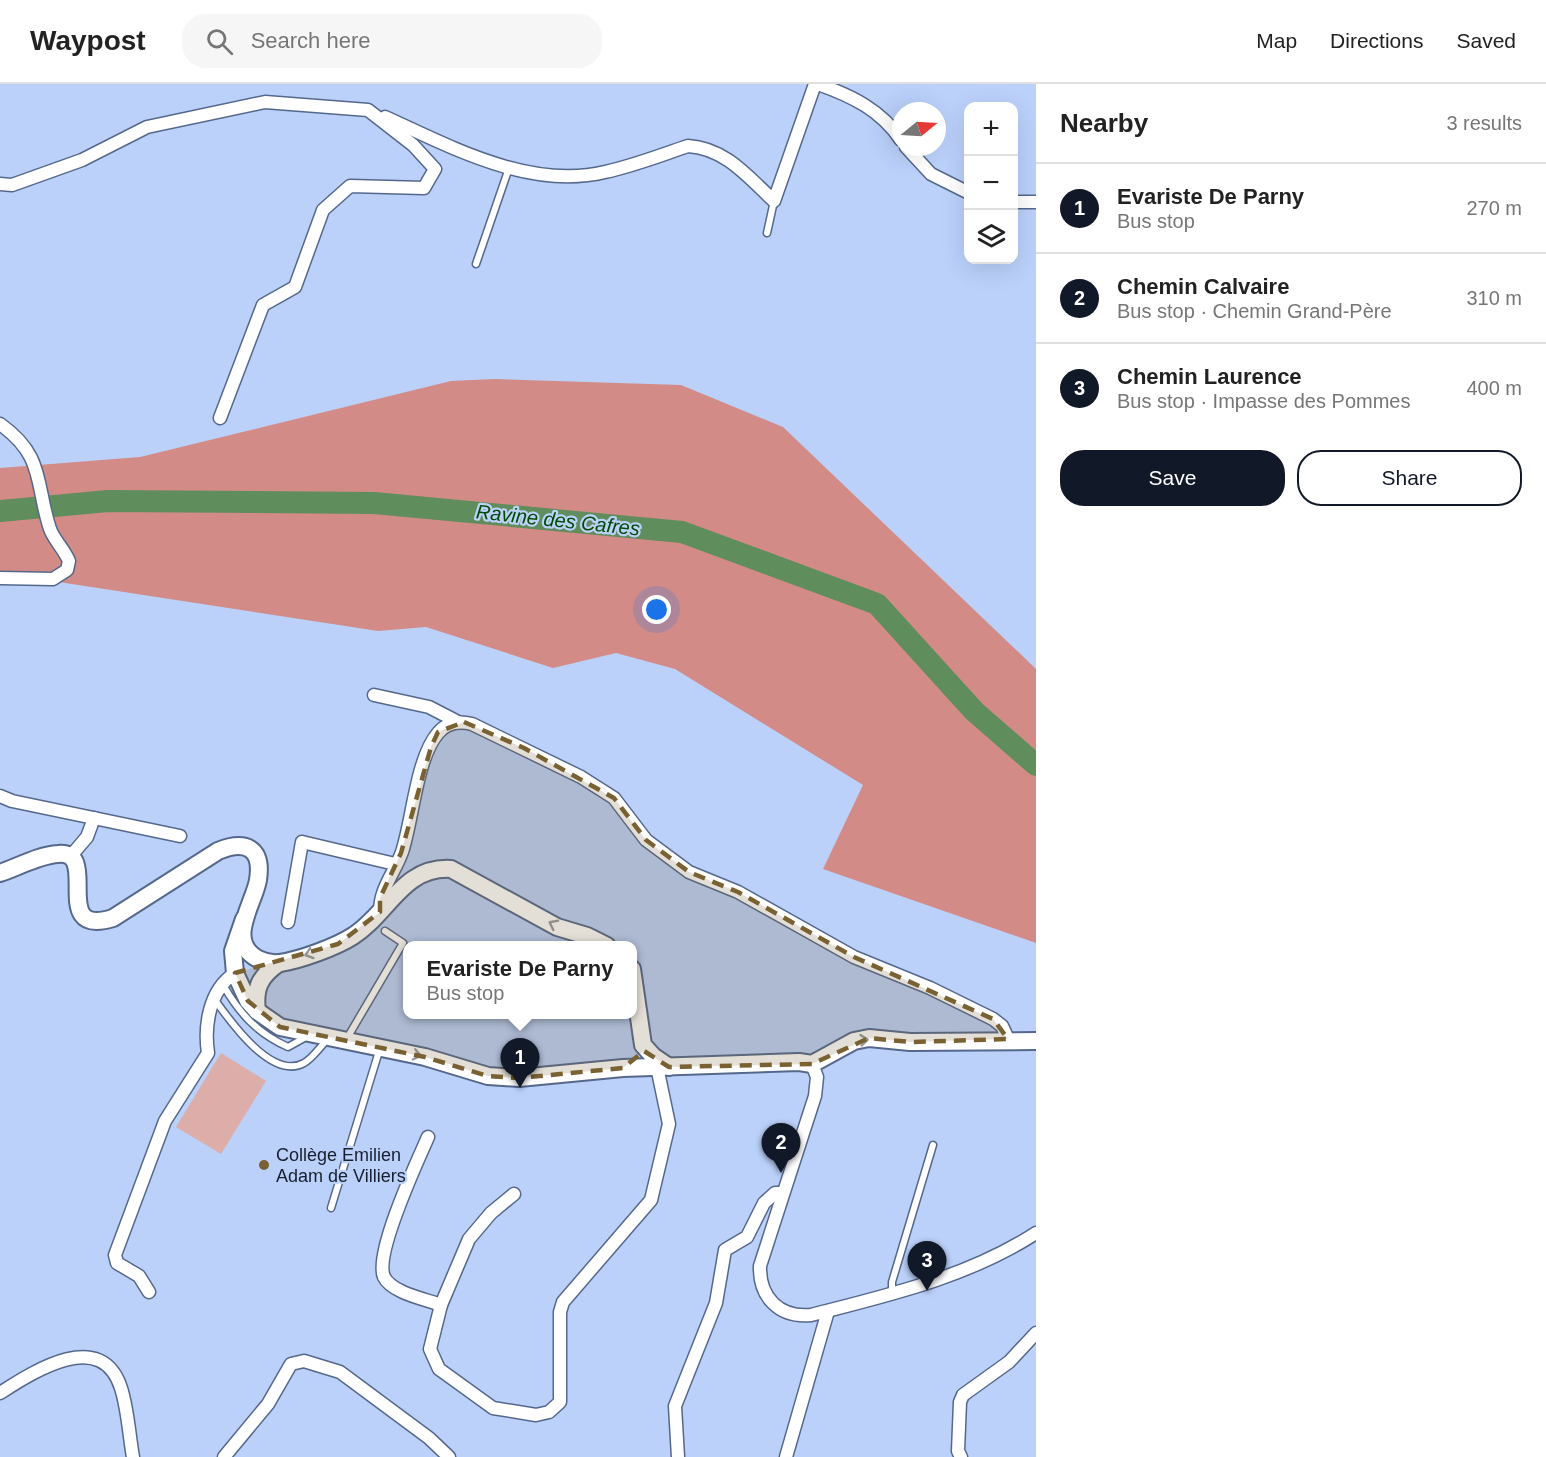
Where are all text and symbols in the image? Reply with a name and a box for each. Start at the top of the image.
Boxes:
search box [182,14,602,68]
text: Waypost [30,25,146,56]
icon: search [203,25,236,58]
text: Search here [251,28,371,53]
text: Map [1256,29,1297,52]
text: Directions [1330,29,1423,52]
text: Saved [1456,29,1516,52]
north arrow [892,102,946,156]
map controls [964,102,1018,264]
button: + [964,102,1018,156]
text: Nearby [1060,108,1148,138]
text: 3 results [1446,112,1522,134]
button: − [964,156,1018,210]
text: Evariste De Parny [1117,184,1304,209]
text: 1 [1074,197,1085,219]
text: 270 m [1466,197,1522,219]
button: layers [964,210,1018,264]
text: Bus stop [1117,210,1195,232]
text: Chemin Calvaire [1117,274,1289,299]
text: 2 [1074,287,1085,309]
text: 310 m [1466,287,1522,309]
text: Bus stop · Chemin Grand-Père [1117,300,1392,322]
text: Chemin Laurence [1117,364,1302,389]
text: 3 [1074,377,1085,399]
text: 400 m [1466,377,1522,399]
text: Bus stop · Impasse des Pommes [1117,390,1410,412]
button: Save [1060,450,1285,506]
button: Share [1297,450,1522,506]
water label: Ravine des Cafres [475,500,641,540]
your location [642,595,671,624]
one-way arrow [549,920,559,931]
popup [403,941,637,1019]
one-way arrow [304,946,315,959]
text: Evariste De Parny [426,956,614,981]
text: Bus stop [426,982,504,1004]
one-way arrow [860,1034,869,1047]
pin: 1 [500,1038,540,1088]
one-way arrow [412,1048,422,1061]
pin: 2 [762,1124,800,1173]
place label: Collège Emilien Adam de Villiers [276,1145,406,1186]
marker: Collège Emilien Adam de Villiers [257,1158,271,1172]
pin: 3 [908,1242,946,1291]

